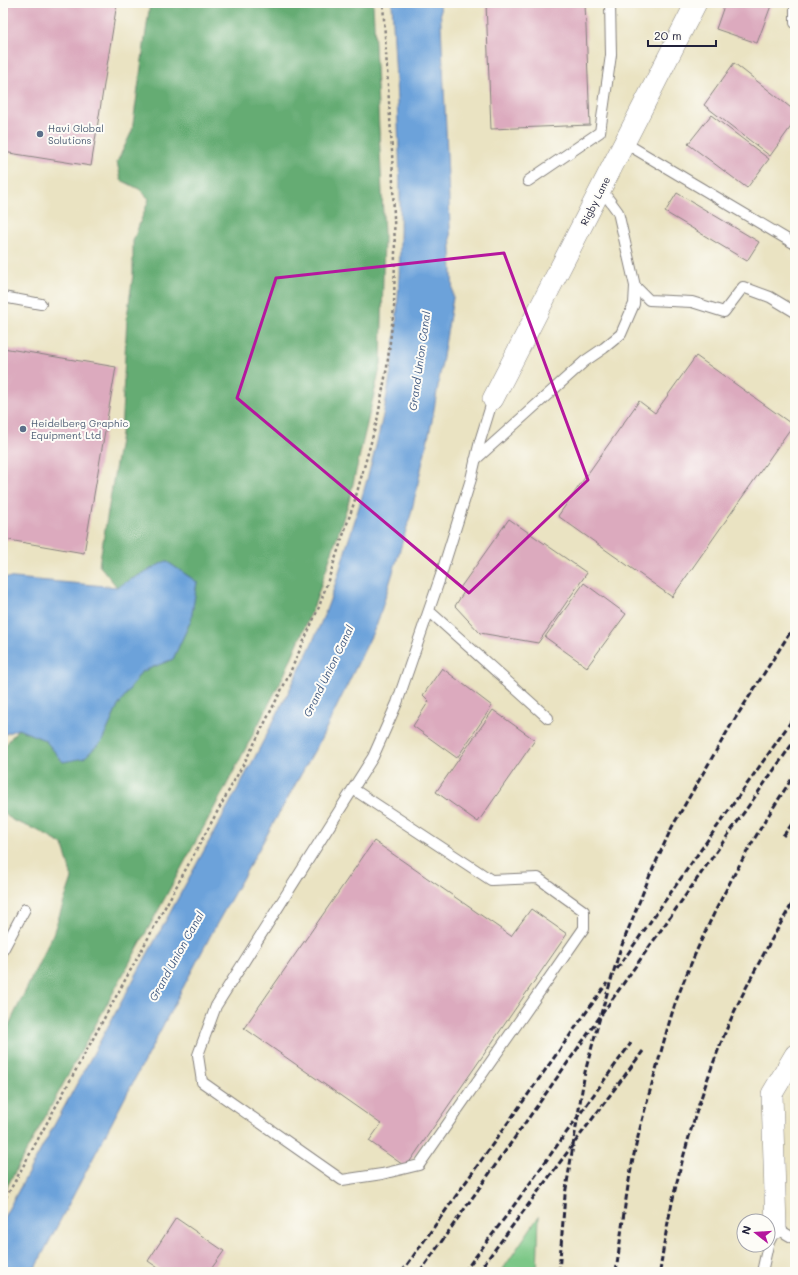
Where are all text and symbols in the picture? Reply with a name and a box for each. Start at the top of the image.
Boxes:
scale bar [648,22,716,48]
text: 20 m [654,27,682,43]
place label: Havi Global Solutions [48,121,104,147]
marker: Havi Global Solutions [35,129,45,139]
street label: Rigby Lane [577,174,613,228]
water label: Grand Union Canal [405,310,433,412]
place label: Heidelberg Graphic Equipment Ltd [31,416,129,442]
marker: Heidelberg Graphic Equipment Ltd [18,424,28,434]
water label: Grand Union Canal [299,622,357,719]
water label: Grand Union Canal [145,908,207,1004]
north arrow [736,1213,776,1253]
text: N [738,1224,754,1236]

